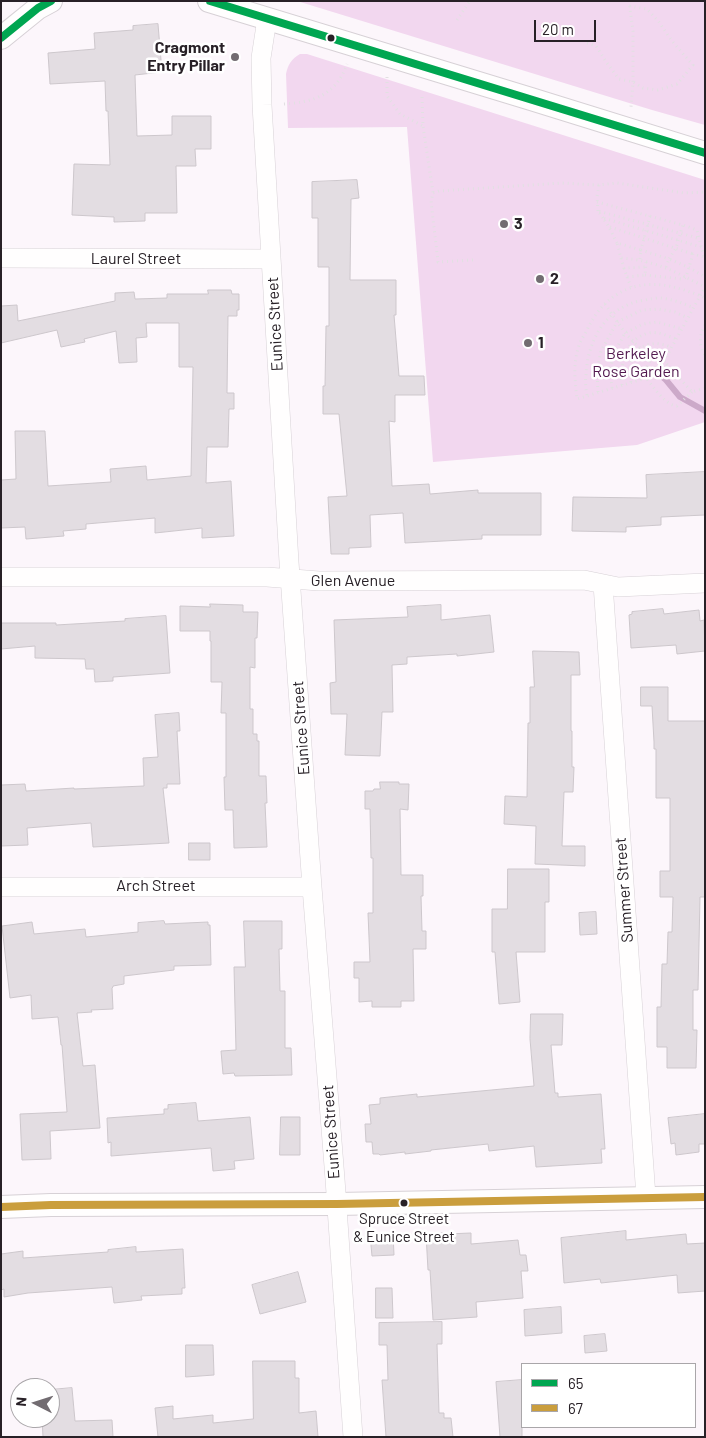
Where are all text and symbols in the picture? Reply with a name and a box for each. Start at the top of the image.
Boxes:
scale bar [536,10,598,42]
text: 20 m [542,20,574,38]
unlabelled marker [326,33,336,43]
place label: Cragmont Entry Pillar [147,38,225,76]
marker: Cragmont Entry Pillar [229,51,241,63]
place label: 3 [514,214,523,234]
marker: 3 [498,218,510,230]
street label: Laurel Street [91,249,181,269]
place label: 2 [550,269,559,289]
marker: 2 [534,273,546,285]
street label: Eunice Street [263,276,287,372]
place label: 1 [538,333,544,353]
marker: 1 [522,337,534,349]
park label: Berkeley Rose Garden [592,344,680,382]
street label: Glen Avenue [311,571,395,591]
street label: Eunice Street [288,680,314,776]
street label: Summer Street [611,837,637,943]
street label: Arch Street [116,876,196,896]
street label: Eunice Street [318,1084,344,1180]
marker: Spruce Street & Eunice Street [399,1198,409,1208]
place label: Spruce Street & Eunice Street [353,1210,455,1245]
legend [521,1363,696,1428]
text: 65 [568,1374,583,1392]
north arrow [10,1378,60,1428]
text: N [12,1396,29,1407]
text: 67 [568,1399,583,1417]

